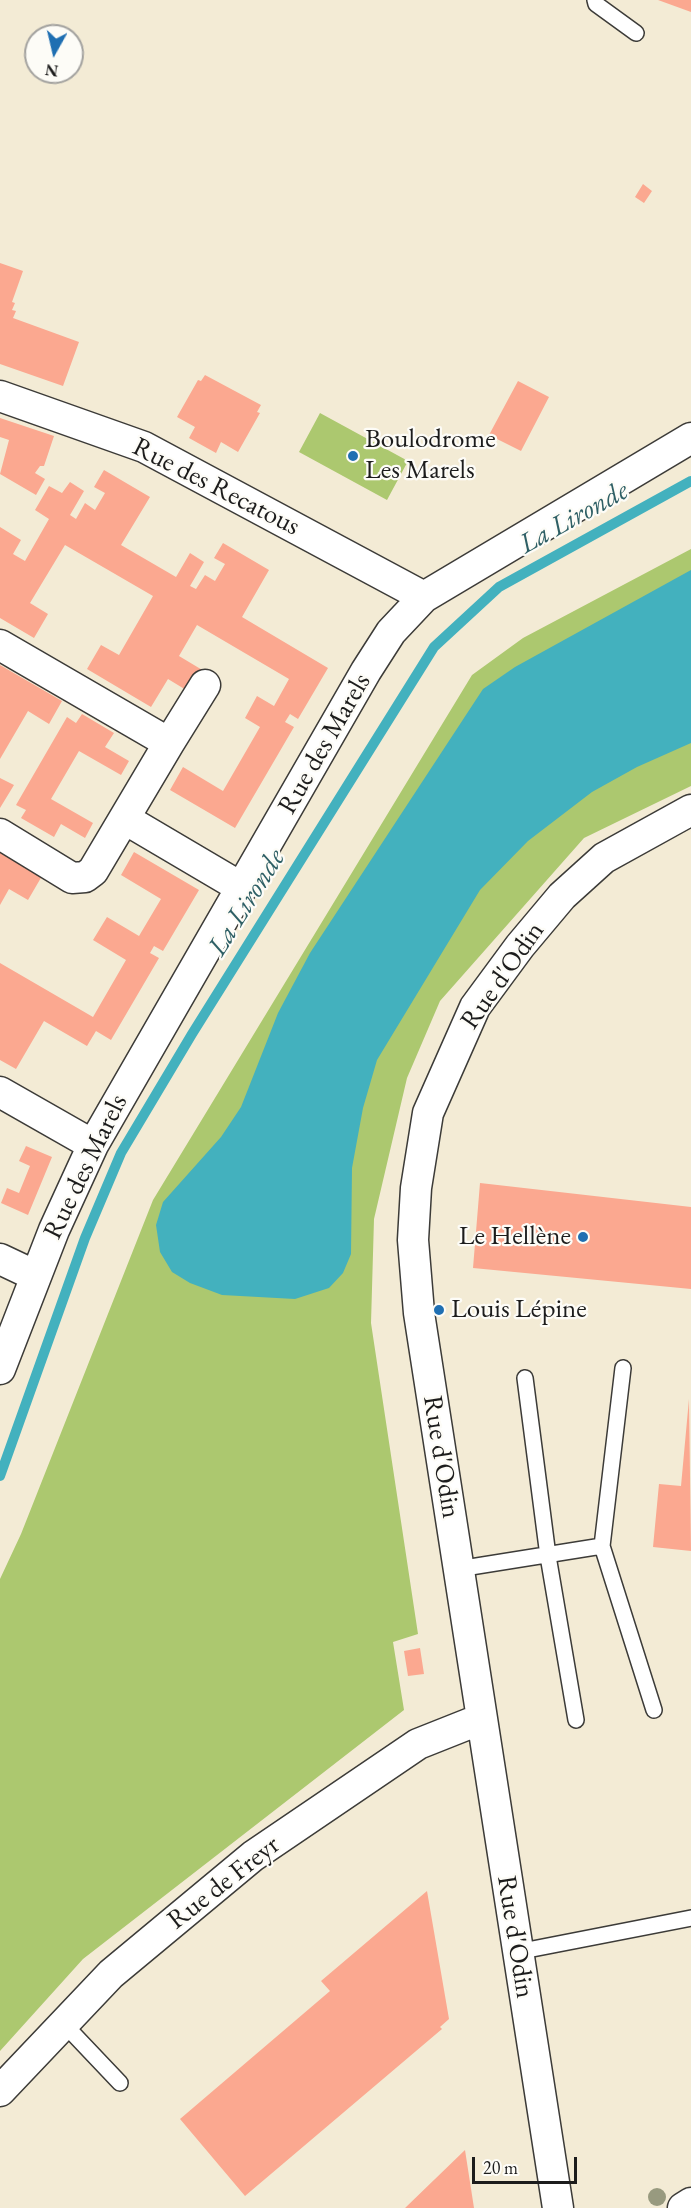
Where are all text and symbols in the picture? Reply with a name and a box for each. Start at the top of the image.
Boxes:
north arrow [24,24,84,84]
text: N [44,59,60,82]
place label: Boulodrome Les Marels [365,424,496,487]
street label: Rue des Recatous [127,431,305,543]
marker: Boulodrome Les Marels [346,449,360,463]
water label: La Lironde [513,474,635,562]
street label: Rue des Marels [272,668,378,820]
water label: La Lironde [201,843,293,963]
street label: Rue d'Odin [454,916,552,1036]
street label: Rue des Marels [37,1089,135,1245]
place label: Le Hellène [459,1221,571,1253]
marker: Le Hellène [576,1230,590,1244]
place label: Louis Lépine [451,1294,587,1326]
marker: Louis Lépine [432,1303,446,1317]
street label: Rue d'Odin [415,1393,467,1521]
street label: Rue de Freyr [162,1829,286,1937]
street label: Rue d'Odin [489,1873,541,2001]
scale bar [475,2145,580,2183]
text: 20 m [483,2156,518,2179]

